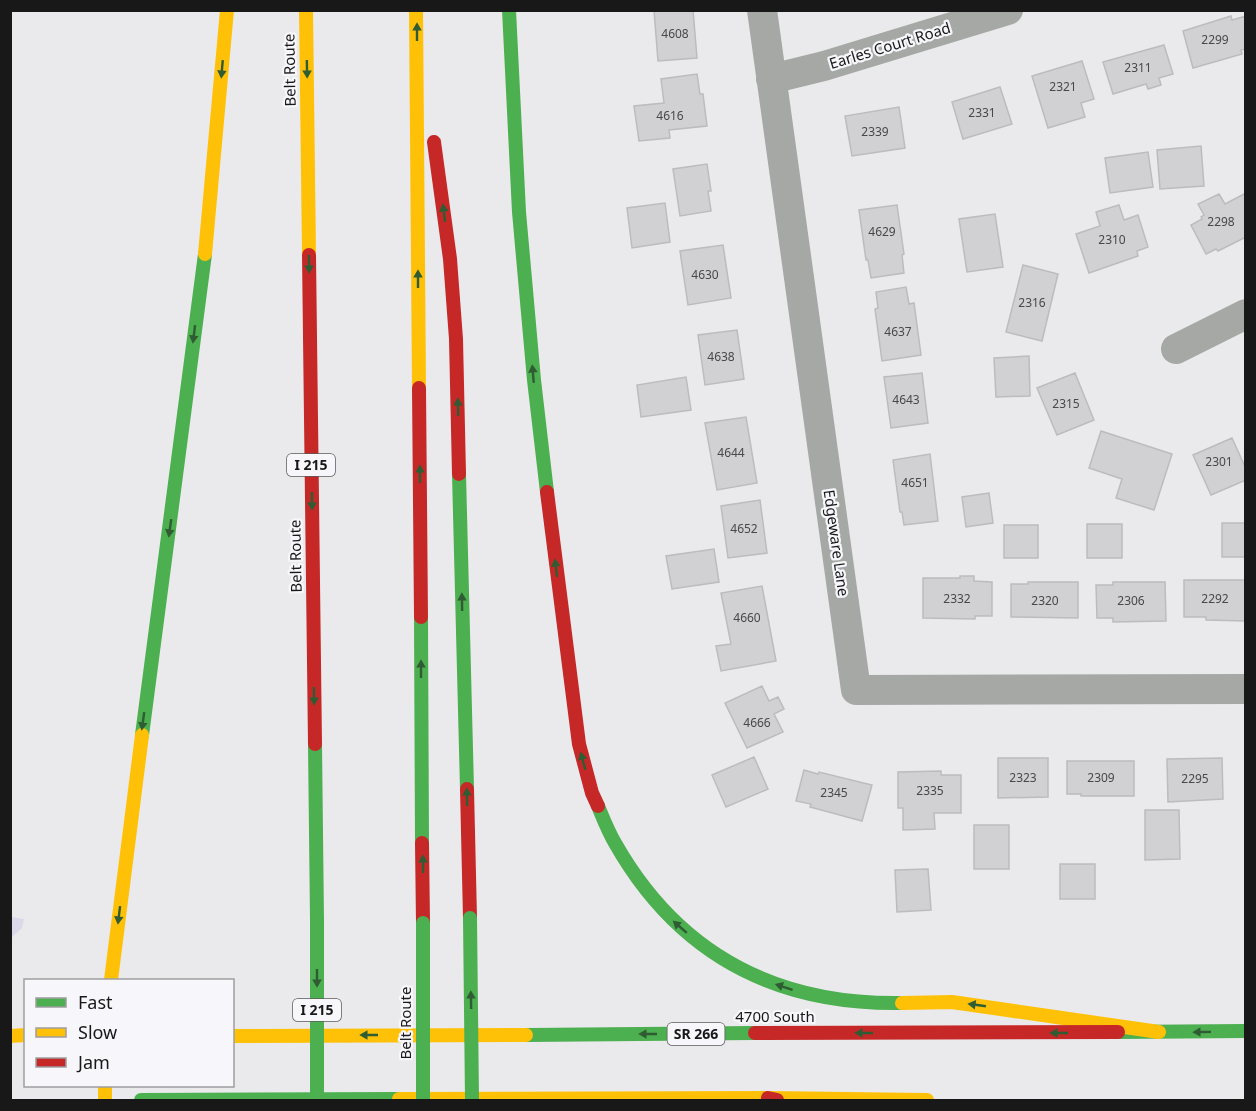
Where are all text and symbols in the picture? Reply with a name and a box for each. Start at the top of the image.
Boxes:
street label: Earles Court Road [827,17,953,73]
one-way arrow [412,23,422,42]
house number: 4608 [661,25,689,42]
house number: 2299 [1201,31,1229,48]
street label: Belt Route [278,33,300,107]
one-way arrow [217,59,227,78]
one-way arrow [302,59,312,78]
house number: 2311 [1124,59,1152,76]
house number: 2321 [1049,78,1077,95]
house number: 2331 [968,104,996,121]
house number: 4616 [656,107,684,124]
house number: 2339 [861,123,889,140]
one-way arrow [440,203,449,222]
house number: 2298 [1207,213,1235,230]
house number: 4629 [868,223,896,240]
house number: 2310 [1098,231,1126,248]
one-way arrow [304,254,314,273]
house number: 4630 [691,266,719,283]
one-way arrow [414,270,423,289]
house number: 2316 [1018,294,1046,311]
house number: 4637 [884,323,912,340]
one-way arrow [190,325,199,344]
house number: 4638 [707,348,735,365]
one-way arrow [528,365,538,384]
house number: 4643 [892,391,920,408]
house number: 2315 [1052,395,1080,412]
one-way arrow [453,397,463,416]
house number: 4644 [717,444,745,461]
house number: 2301 [1205,453,1233,470]
road number: I 215 [287,454,335,476]
one-way arrow [415,465,425,484]
house number: 4651 [901,474,929,491]
street label: Edgeware Lane [820,488,854,597]
one-way arrow [307,491,317,510]
one-way arrow [166,519,175,538]
street label: Belt Route [284,519,306,593]
house number: 4652 [730,520,758,537]
one-way arrow [551,558,560,577]
house number: 2332 [943,590,971,607]
house number: 2292 [1201,590,1229,607]
one-way arrow [458,592,467,611]
house number: 2320 [1031,592,1059,609]
house number: 2306 [1117,592,1145,609]
house number: 4660 [733,609,761,626]
one-way arrow [416,660,426,679]
one-way arrow [309,686,319,705]
one-way arrow [138,712,147,731]
house number: 4666 [743,714,771,731]
one-way arrow [578,752,588,770]
house number: 2323 [1009,769,1037,786]
house number: 2309 [1087,769,1115,786]
house number: 2295 [1181,770,1209,787]
house number: 2335 [916,782,944,799]
house number: 2345 [820,784,848,801]
one-way arrow [462,787,472,806]
one-way arrow [418,855,427,874]
one-way arrow [114,905,124,924]
one-way arrow [673,921,688,934]
one-way arrow [312,969,322,988]
legend [24,979,234,1087]
one-way arrow [775,982,793,991]
street label: Belt Route [395,987,415,1059]
text: Fast [78,990,113,1014]
one-way arrow [466,991,476,1010]
road number: I 215 [293,999,341,1021]
one-way arrow [967,1001,986,1010]
street label: 4700 South [735,1006,815,1026]
text: Slow [78,1020,117,1044]
road number: SR 266 [668,1023,724,1045]
one-way arrow [1193,1027,1212,1037]
one-way arrow [854,1028,873,1038]
one-way arrow [1049,1028,1068,1038]
one-way arrow [638,1029,657,1039]
one-way arrow [359,1030,378,1040]
text: Jam [76,1050,110,1074]

